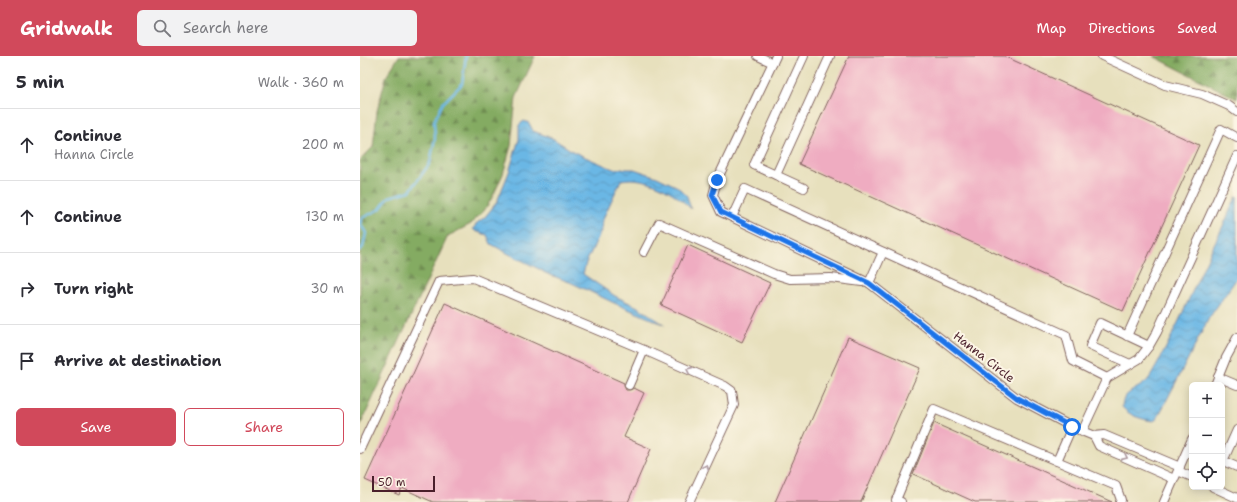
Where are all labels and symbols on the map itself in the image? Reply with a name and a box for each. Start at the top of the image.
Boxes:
route end [708,171,726,189]
street label: Hanna Circle [950,328,1018,386]
one-way arrow [686,367,694,375]
route start [1063,418,1081,436]
one-way arrow [1120,452,1128,460]
one-way arrow [701,463,709,471]
scale bar [372,474,435,493]

